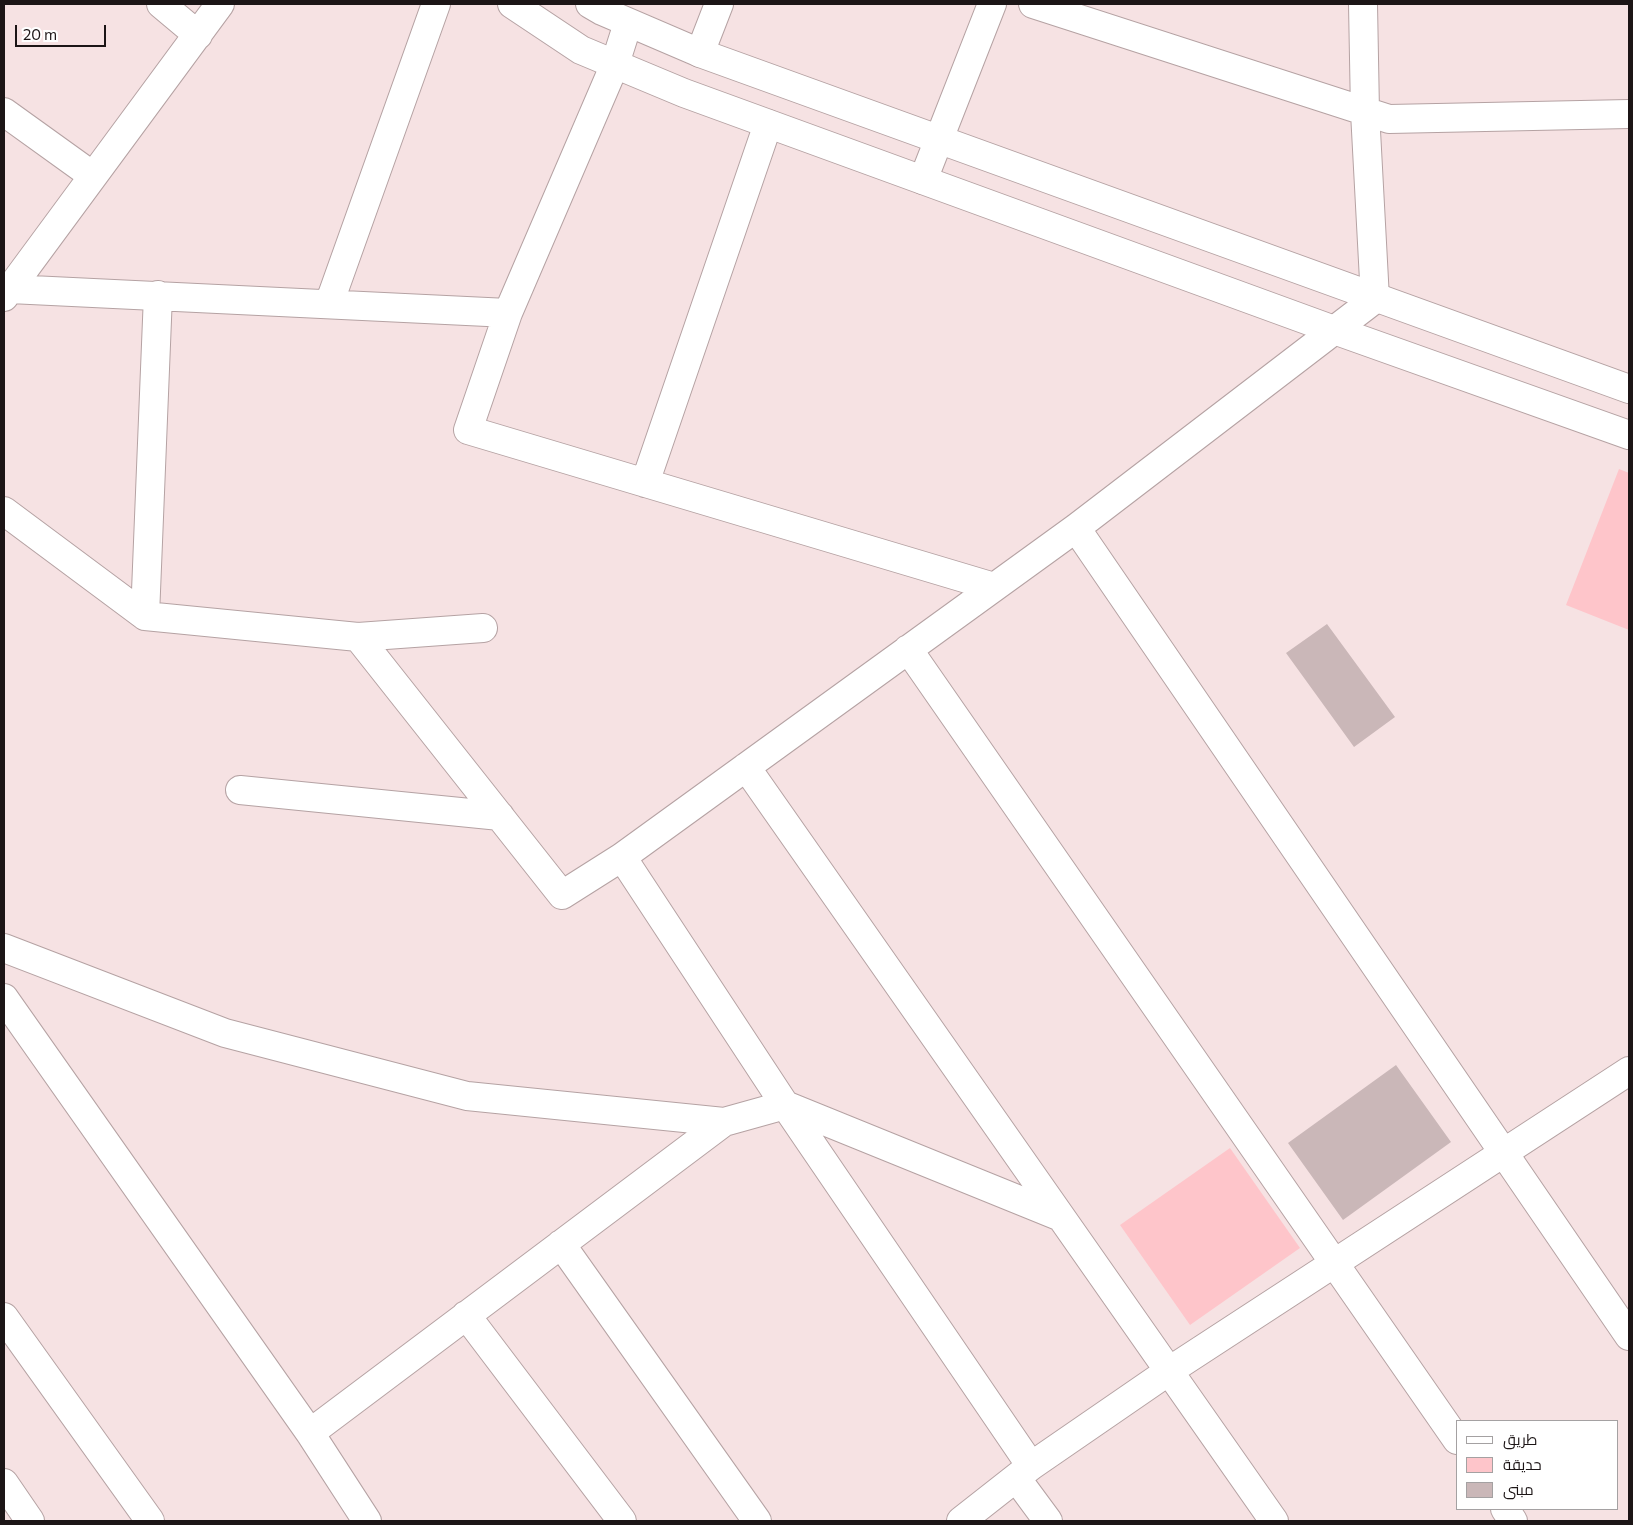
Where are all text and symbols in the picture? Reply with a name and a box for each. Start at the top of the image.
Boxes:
scale bar [18,15,109,47]
text: 20 m [23,25,57,43]
legend [1456,1420,1618,1510]
text: طريق [1503,1430,1537,1448]
text: حديقة [1503,1455,1542,1473]
text: مبنى [1503,1480,1534,1498]

